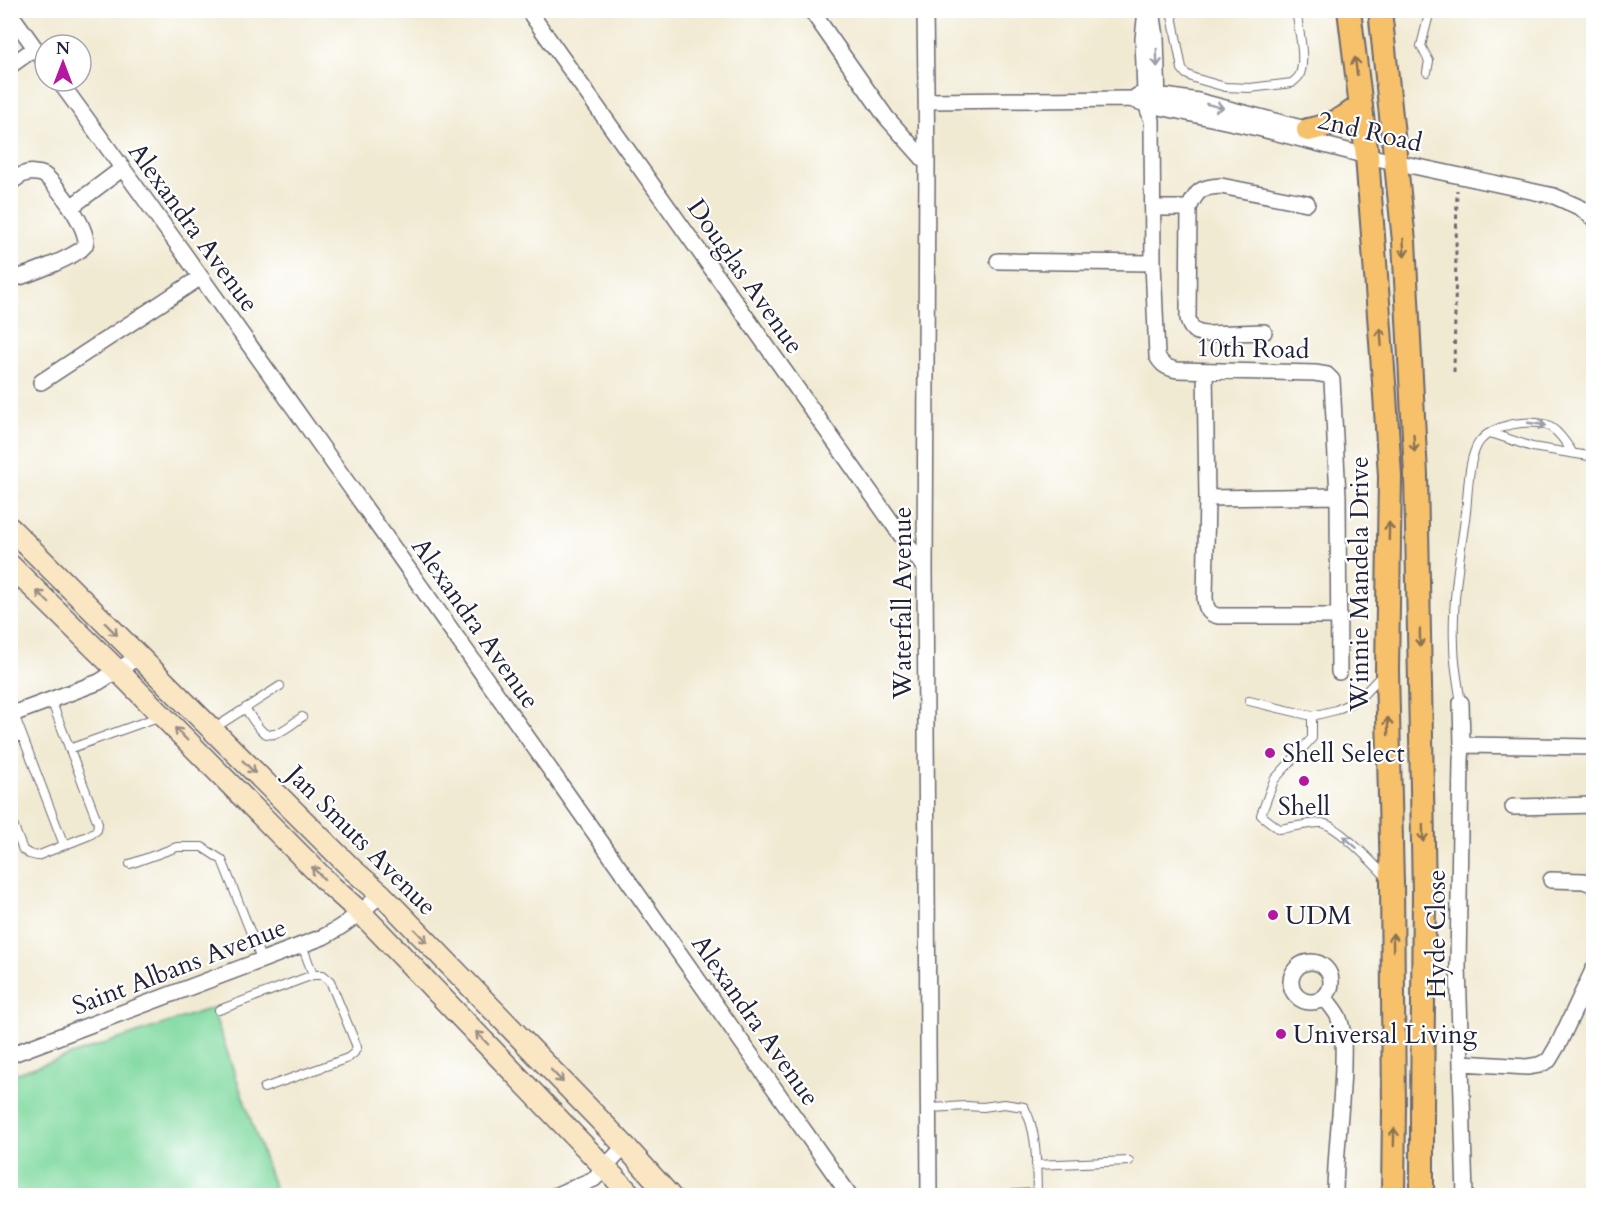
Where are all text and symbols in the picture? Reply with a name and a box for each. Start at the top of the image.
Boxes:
north arrow [33,33,93,93]
text: N [56,38,70,60]
one-way arrow [1151,48,1163,68]
one-way arrow [1350,57,1361,77]
one-way arrow [1205,100,1224,112]
street label: 2nd Road [1314,103,1426,161]
street label: Alexandra Avenue [120,135,267,319]
street label: Douglas Avenue [679,192,812,361]
one-way arrow [1398,238,1409,258]
one-way arrow [1375,327,1386,347]
street label: 10th Road [1196,330,1310,367]
one-way arrow [1526,419,1546,430]
one-way arrow [1409,432,1420,452]
street label: Winnie Mandela Drive [1342,456,1377,713]
street label: Waterfall Avenue [885,506,920,701]
one-way arrow [1383,522,1395,542]
street label: Alexandra Avenue [403,531,548,716]
one-way arrow [35,589,50,604]
one-way arrow [103,622,118,636]
one-way arrow [1414,627,1425,647]
one-way arrow [1382,717,1394,737]
one-way arrow [173,727,188,742]
place label: Shell Select [1282,736,1405,771]
marker: Shell Select [1263,746,1277,760]
street label: Jan Smuts Avenue [276,755,444,923]
one-way arrow [242,759,256,774]
marker: Shell [1297,774,1311,788]
place label: Shell [1278,789,1331,824]
one-way arrow [1417,822,1429,842]
one-way arrow [1342,835,1357,849]
one-way arrow [311,865,325,880]
street label: Hyde Close [1419,869,1454,999]
place label: UDM [1285,898,1352,933]
marker: UDM [1266,908,1280,922]
street label: Saint Albans Avenue [67,910,291,1023]
street label: Alexandra Avenue [683,928,828,1113]
one-way arrow [414,929,429,944]
one-way arrow [1387,933,1398,953]
place label: Universal Living [1293,1017,1478,1052]
marker: Universal Living [1274,1027,1288,1041]
one-way arrow [475,1031,489,1046]
one-way arrow [550,1069,564,1084]
one-way arrow [1388,1128,1400,1148]

